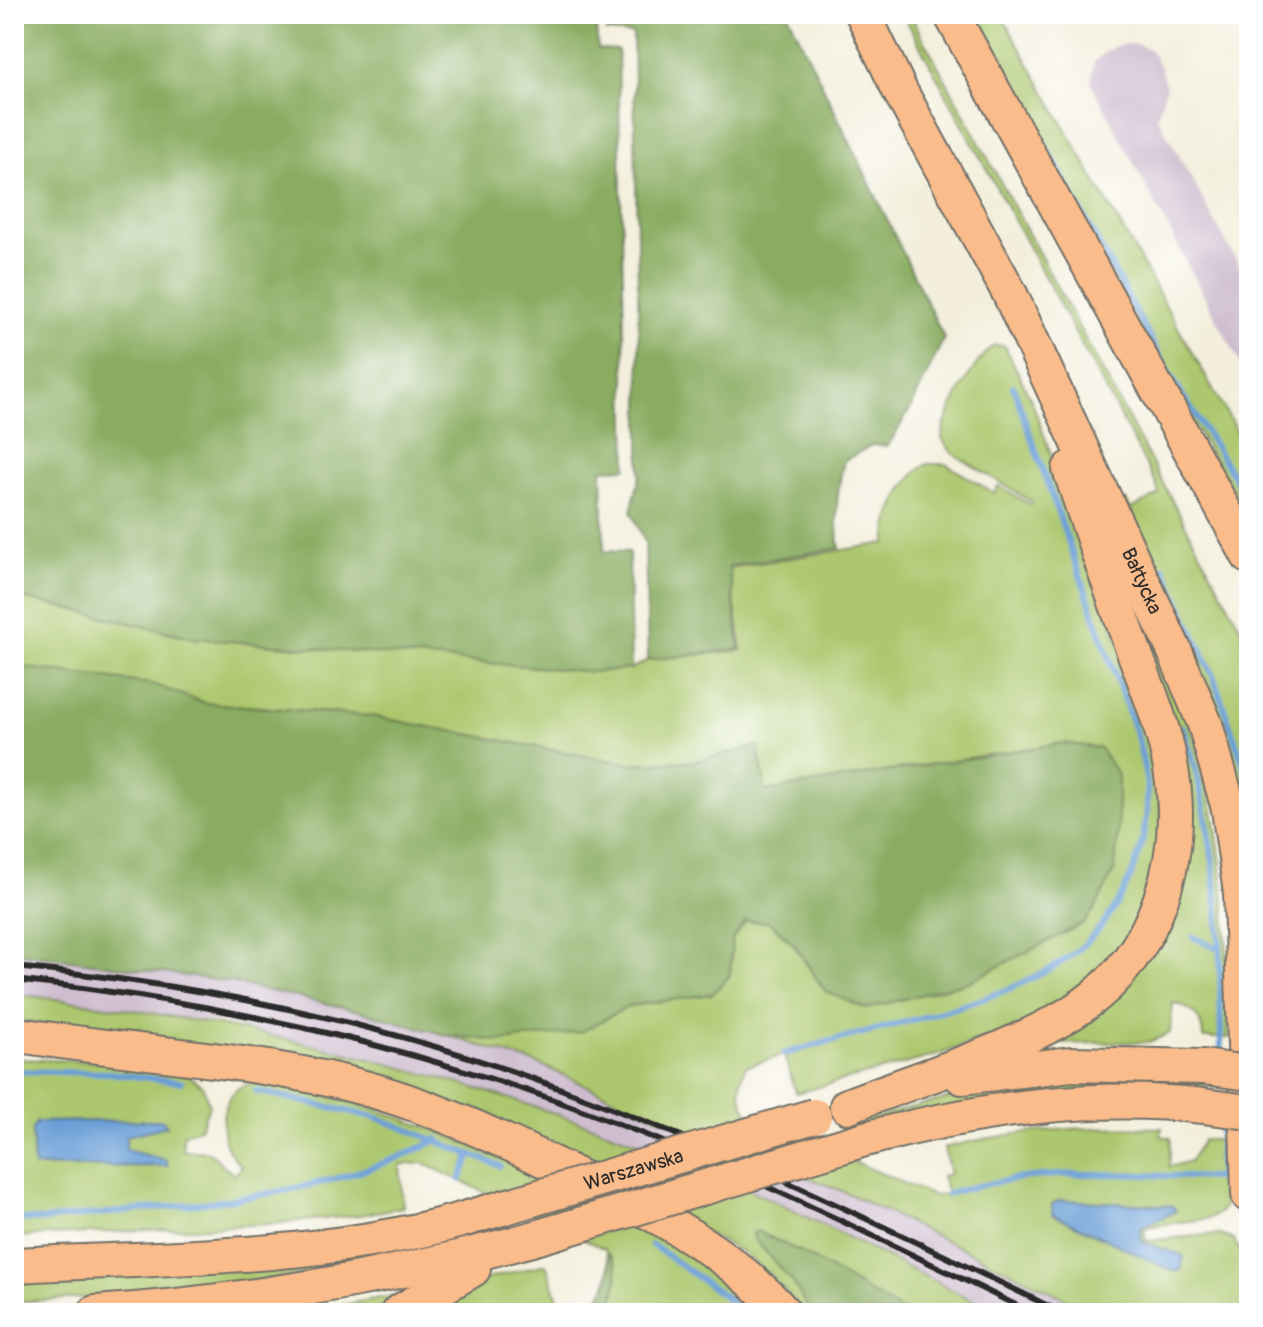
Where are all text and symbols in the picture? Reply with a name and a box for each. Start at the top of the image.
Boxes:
street label: Bałtycka [1116,544,1168,618]
street label: Warszawska [581,1143,686,1196]

